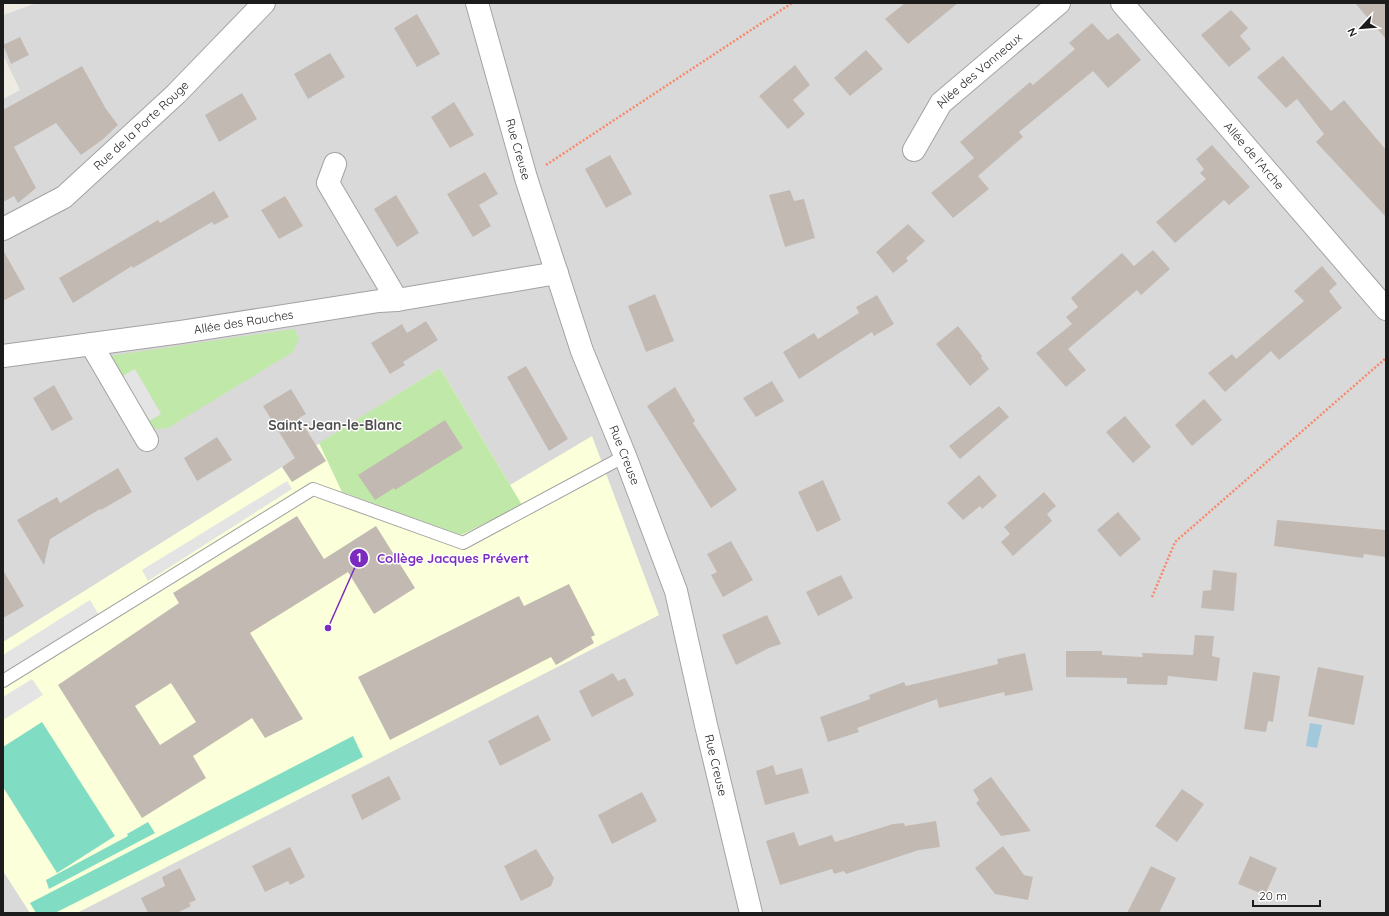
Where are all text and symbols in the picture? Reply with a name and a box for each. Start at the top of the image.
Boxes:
north arrow [1341,8,1381,48]
text: N [1344,26,1360,39]
street label: Allée des Vanneaux [932,29,1025,110]
street label: Rue de la Porte Rouge [90,77,192,173]
street label: Rue Creuse [503,117,534,182]
street label: Allée de l'Arche [1221,119,1288,193]
street label: Allée des Rauches [193,306,295,337]
district label: Saint-Jean-le-Blanc [268,416,402,434]
street label: Rue Creuse [606,423,643,487]
callout: Collège Jacques Prévert [349,546,538,571]
text: 1 [357,550,361,565]
text: Collège Jacques Prévert [377,550,529,566]
street label: Rue Creuse [701,733,731,798]
scale bar [1253,882,1320,908]
text: 20 m [1259,888,1287,903]

